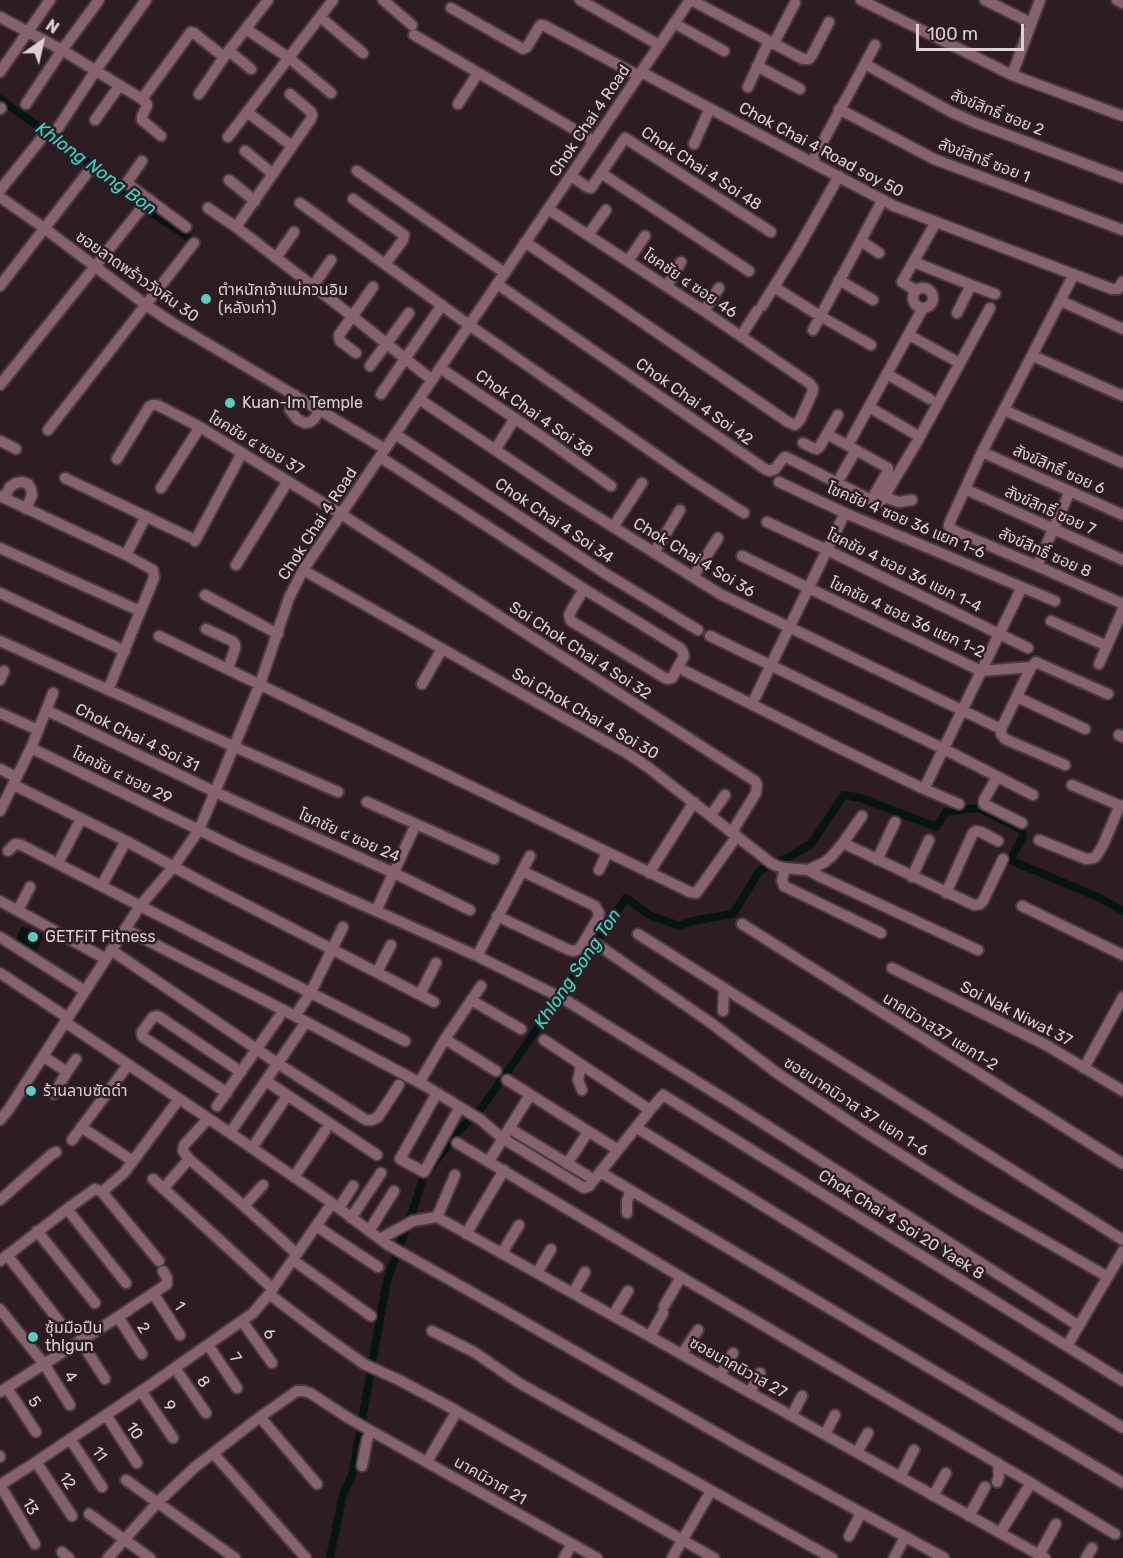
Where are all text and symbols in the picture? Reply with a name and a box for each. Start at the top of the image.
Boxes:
north arrow [12,12,72,72]
scale bar [919,12,1027,50]
text: N [42,16,62,38]
text: 100 m [927,23,978,45]
street label: Chok Chai 4 Road [546,62,634,180]
street label: สังข์สิทธิ์ ซอย 2 [948,86,1046,140]
street label: Chok Chai 4 Road soy 50 [735,98,907,202]
water label: Khlong Nong Bon [31,118,161,220]
street label: Chok Chai 4 Soi 48 [637,123,765,215]
street label: สังข์สิทธิ์ ซอย 1 [936,135,1032,187]
street label: ซอยลาดพร้าววังหิน 30 [72,227,202,327]
street label: โชคชัย ๔ ซอย 46 [639,246,741,322]
place label: ตำหนักเจ้าแม่กวนอิม (หลังเก่า) [218,280,348,318]
marker: ตำหนักเจ้าแม่กวนอิม (หลังเก่า) [199,292,213,306]
street label: Chok Chai 4 Soi 42 [632,354,756,450]
street label: Chok Chai 4 Soi 38 [471,366,597,462]
place label: Kuan-Im Temple [242,393,363,413]
marker: Kuan-Im Temple [223,396,237,410]
street label: โชคชัย ๔ ซอย 37 [205,408,307,480]
street label: สังข์สิทธิ์ ซอย 6 [1010,441,1108,499]
street label: Chok Chai 4 Road [274,464,362,584]
street label: Chok Chai 4 Soi 34 [491,474,617,568]
street label: โชคชัย 4 ซอย 36 แยก 1-6 [824,479,988,563]
street label: สังข์สิทธิ์ ซอย 7 [1001,482,1099,540]
street label: Chok Chai 4 Soi 36 [630,514,758,602]
street label: สังข์สิทธิ์ ซอย 8 [996,524,1094,582]
street label: โชคชัย 4 ซอย 36 แยก 1-4 [823,525,985,617]
street label: โชคชัย 4 ซอย 36 แยก 1-2 [826,574,988,662]
street label: Soi Chok Chai 4 Soi 32 [505,598,655,704]
street label: Soi Chok Chai 4 Soi 30 [508,664,662,764]
street label: Chok Chai 4 Soi 31 [72,700,202,776]
street label: โชคชัย ๔ ซอย 29 [69,744,175,808]
street label: โชคชัย ๔ ซอย 24 [295,805,403,867]
water label: Khlong Song Ton [530,905,626,1033]
place label: GETFiT Fitness [45,927,156,947]
marker: GETFiT Fitness [26,930,40,944]
street label: Soi Nak Niwat 37 [957,977,1075,1051]
street label: นาคนิวาส37 แยก1-2 [879,989,1001,1075]
street label: ซอยนาคนิวาส 37 แยก 1-6 [780,1053,932,1161]
place label: ร้านลาบซัดดำ [43,1081,128,1101]
marker: ร้านลาบซัดดำ [24,1084,38,1098]
street label: Chok Chai 4 Soi 20 Yaek 8 [815,1166,987,1284]
street label: 1 [169,1298,189,1314]
place label: ซุ้มมือปืน thlgun [45,1318,102,1356]
street label: 2 [132,1319,154,1337]
street label: 6 [258,1325,280,1343]
marker: ซุ้มมือปืน thlgun [26,1330,40,1344]
street label: ซอยนาคนิวาส 27 [686,1333,790,1403]
street label: 7 [225,1349,245,1367]
street label: 4 [59,1368,81,1386]
street label: 8 [192,1372,214,1392]
street label: 5 [23,1393,45,1411]
street label: 9 [158,1397,180,1415]
street label: 10 [121,1419,147,1443]
street label: 11 [87,1443,111,1465]
street label: นาคนิวาศ 21 [450,1453,530,1509]
street label: 12 [55,1469,79,1493]
street label: 13 [18,1495,42,1519]

